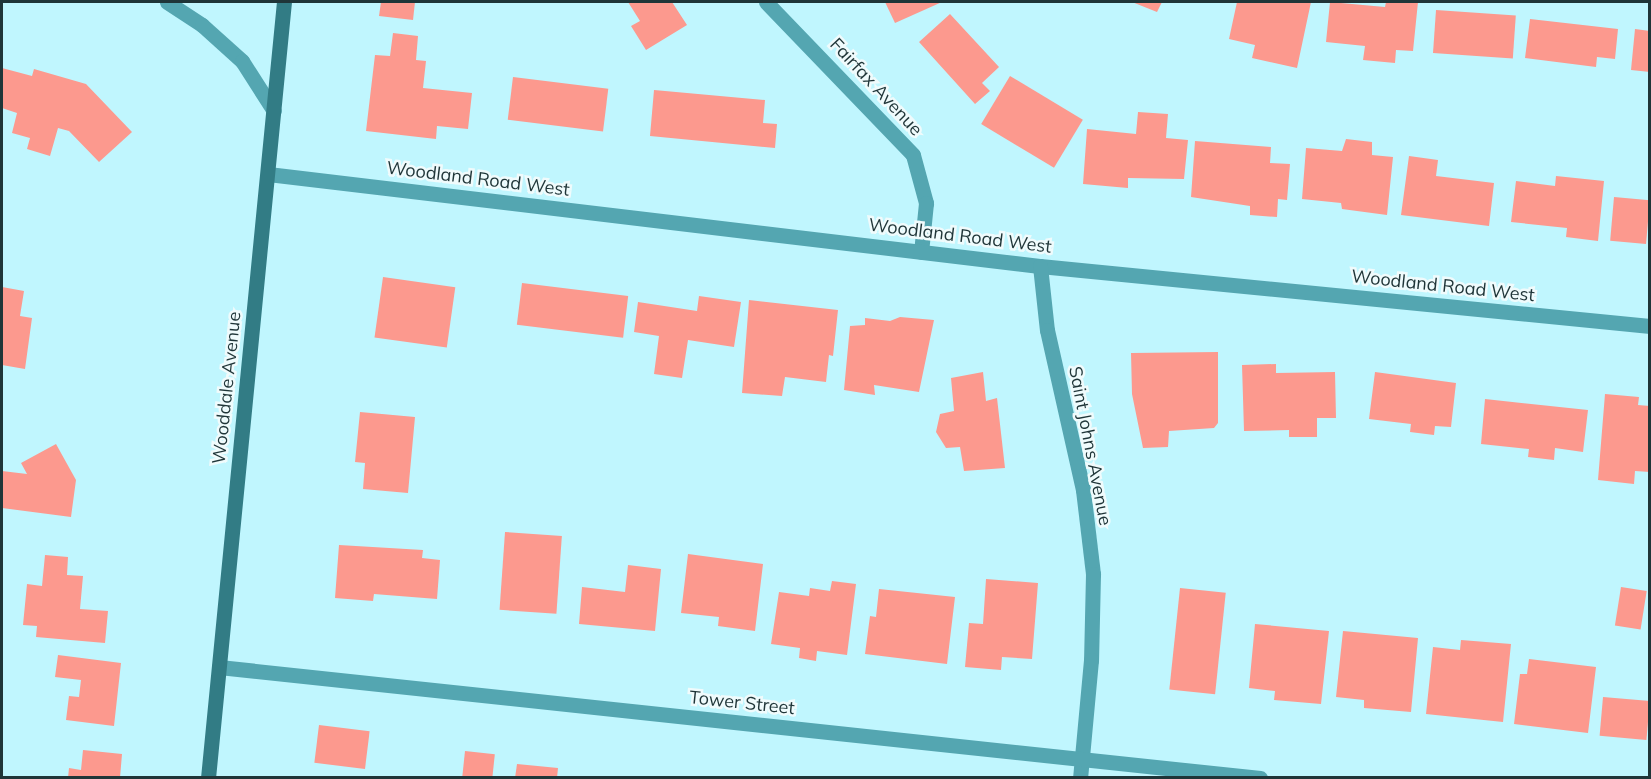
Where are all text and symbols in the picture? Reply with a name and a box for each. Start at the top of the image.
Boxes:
street label: Fairfax Avenue [825,34,927,140]
street label: Woodland Road West [385,157,571,201]
street label: Woodland Road West [867,214,1053,258]
street label: Woodland Road West [1350,266,1536,306]
street label: Wooddale Avenue [208,311,246,465]
street label: Saint Johns Avenue [1064,365,1116,527]
street label: Tower Street [688,687,796,719]

